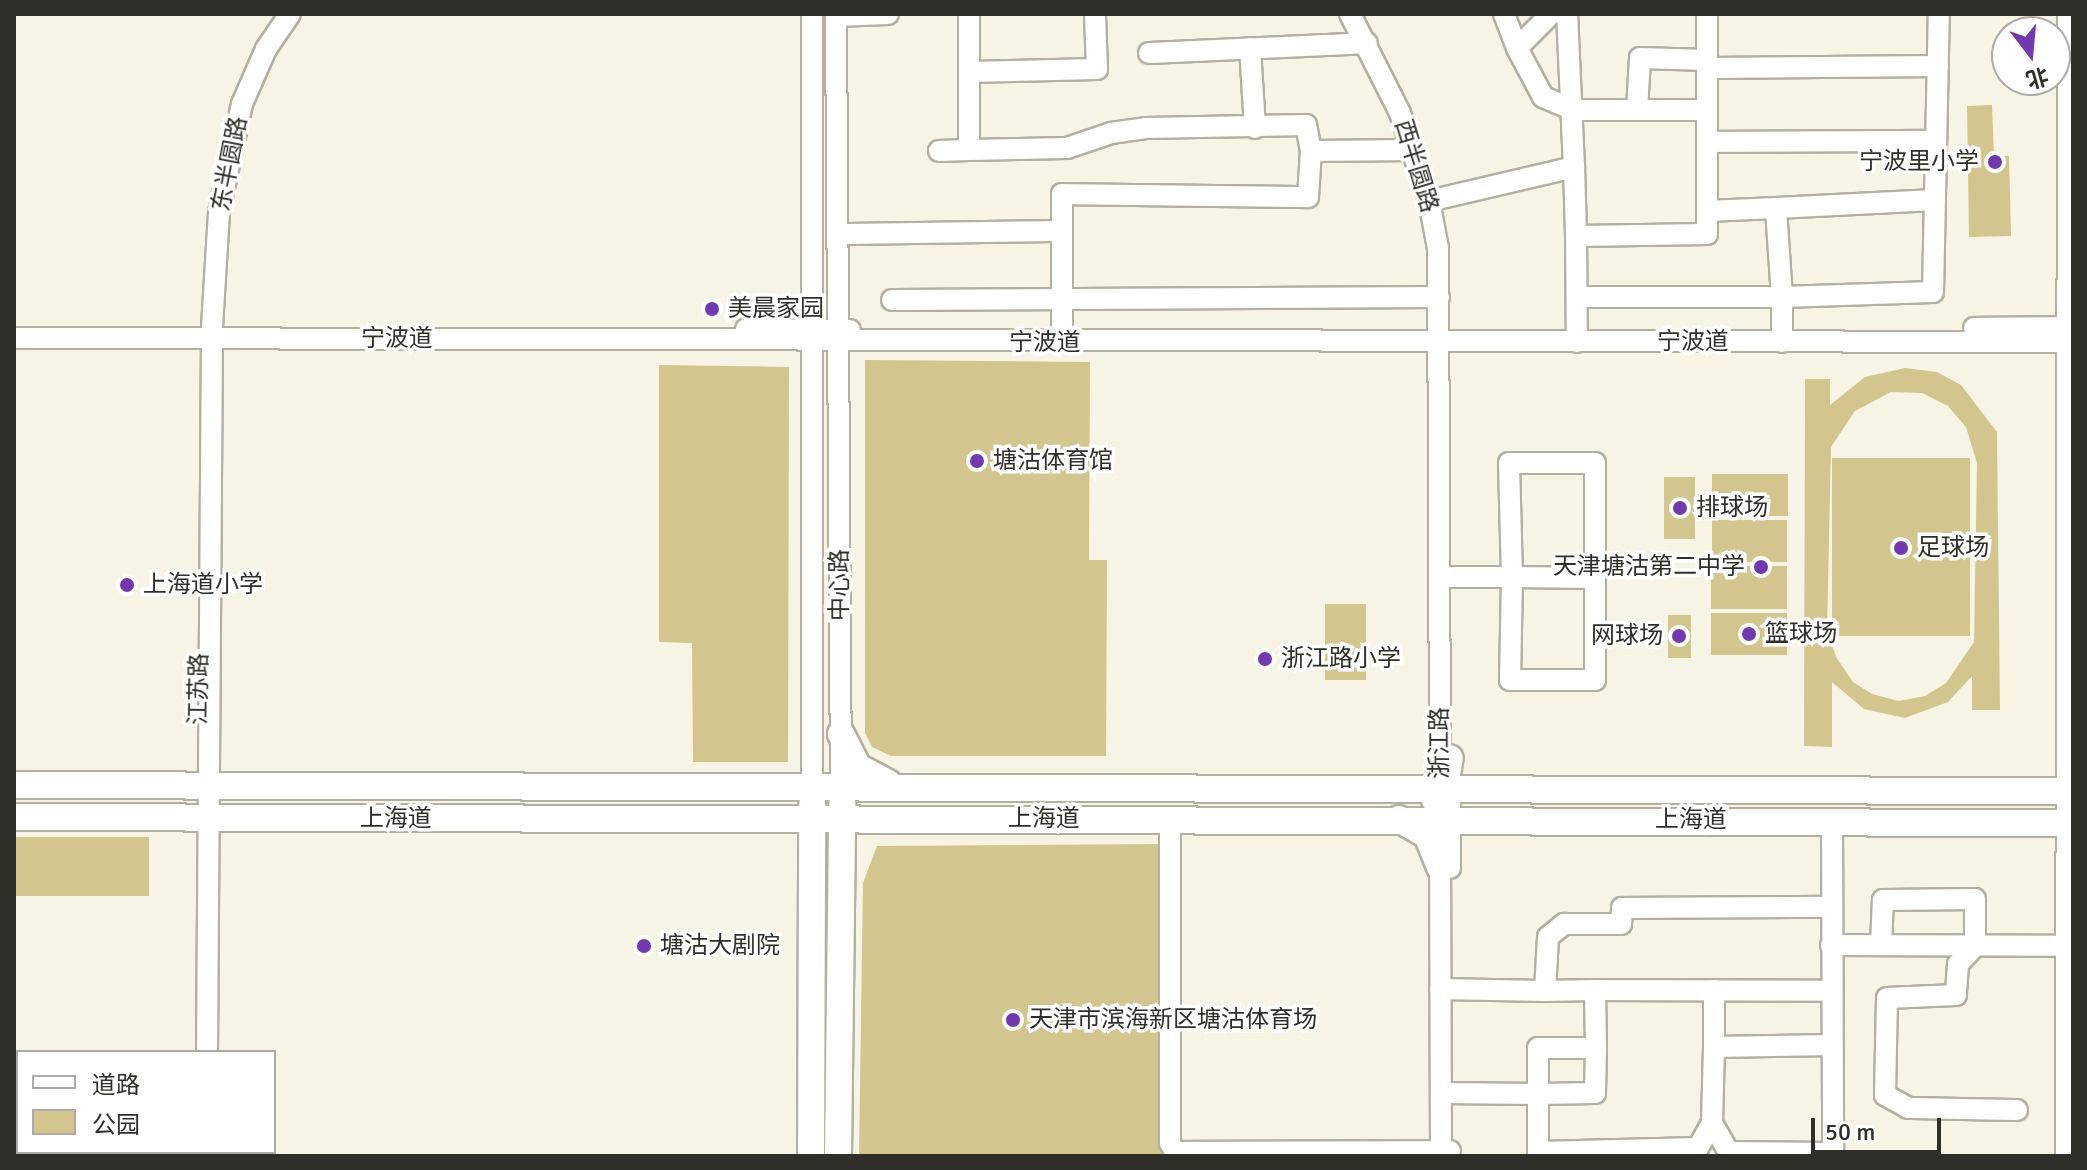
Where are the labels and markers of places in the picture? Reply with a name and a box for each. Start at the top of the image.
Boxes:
place label: 宁波里小学 [1859,148,1979,176]
marker: 宁波里小学 [1986,153,2004,171]
place label: 美晨家园 [728,295,824,323]
marker: 美晨家园 [703,300,721,318]
place label: 塘沽体育馆 [993,447,1113,475]
marker: 塘沽体育馆 [968,452,986,470]
place label: 排球场 [1696,494,1768,522]
marker: 排球场 [1671,499,1689,517]
place label: 足球场 [1917,534,1989,562]
marker: 足球场 [1892,539,1910,557]
place label: 天津塘沽第二中学 [1553,553,1745,581]
marker: 天津塘沽第二中学 [1752,558,1770,576]
place label: 上海道小学 [143,571,263,599]
marker: 上海道小学 [118,576,136,594]
place label: 篮球场 [1765,620,1837,648]
place label: 网球场 [1591,622,1663,650]
marker: 篮球场 [1740,625,1758,643]
marker: 网球场 [1670,627,1688,645]
place label: 浙江路小学 [1281,645,1401,673]
marker: 浙江路小学 [1256,650,1274,668]
place label: 塘沽大剧院 [660,932,780,960]
marker: 塘沽大剧院 [635,937,653,955]
place label: 天津市滨海新区塘沽体育场 [1029,1006,1317,1034]
marker: 天津市滨海新区塘沽体育场 [1004,1011,1022,1029]

